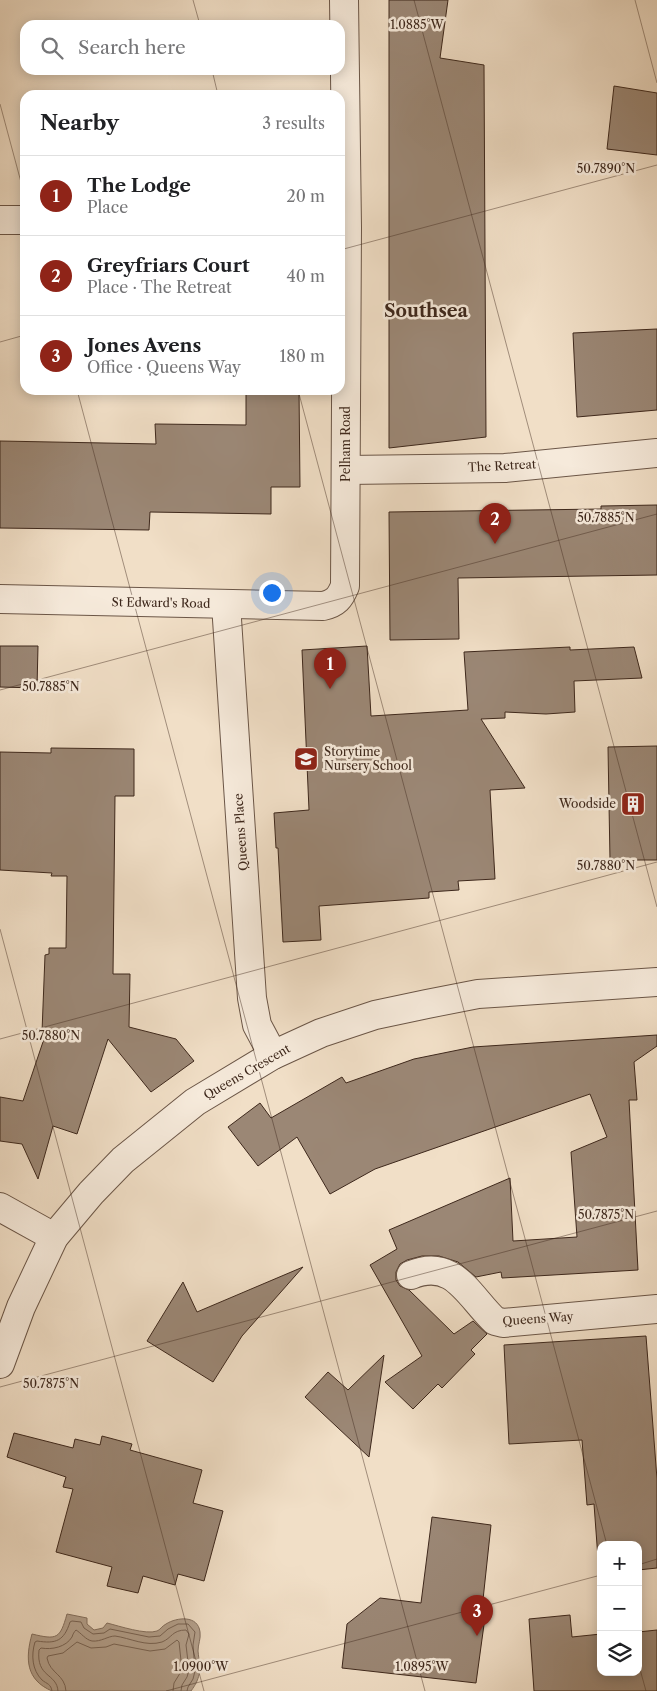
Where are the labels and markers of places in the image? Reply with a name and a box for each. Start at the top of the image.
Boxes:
pin: 2 [479,503,511,544]
pin: 1 [314,648,346,689]
place label: Storytime Nursery School [324,744,412,773]
school or university icon: Storytime Nursery School [293,746,319,772]
building icon: Woodside [620,791,646,817]
place label: Woodside [558,796,616,811]
pin: 3 [461,1595,493,1636]

